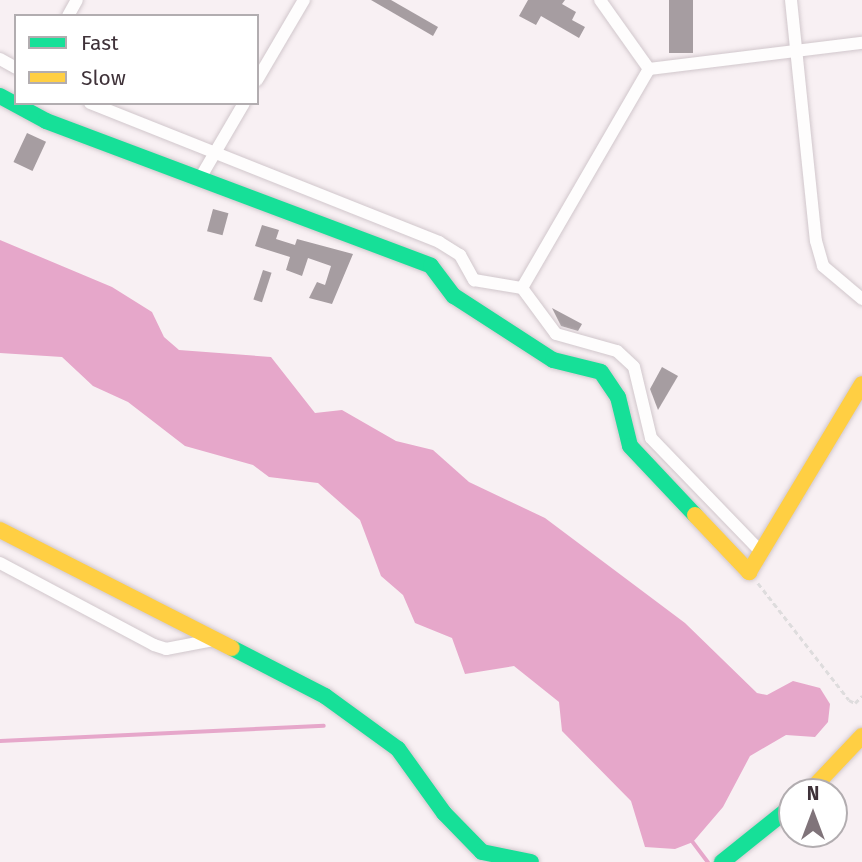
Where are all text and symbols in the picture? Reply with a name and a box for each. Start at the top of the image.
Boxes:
legend [14,14,259,105]
text: Fast [81,30,119,56]
text: Slow [81,65,126,91]
north arrow [778,778,848,848]
text: N [807,782,819,805]

